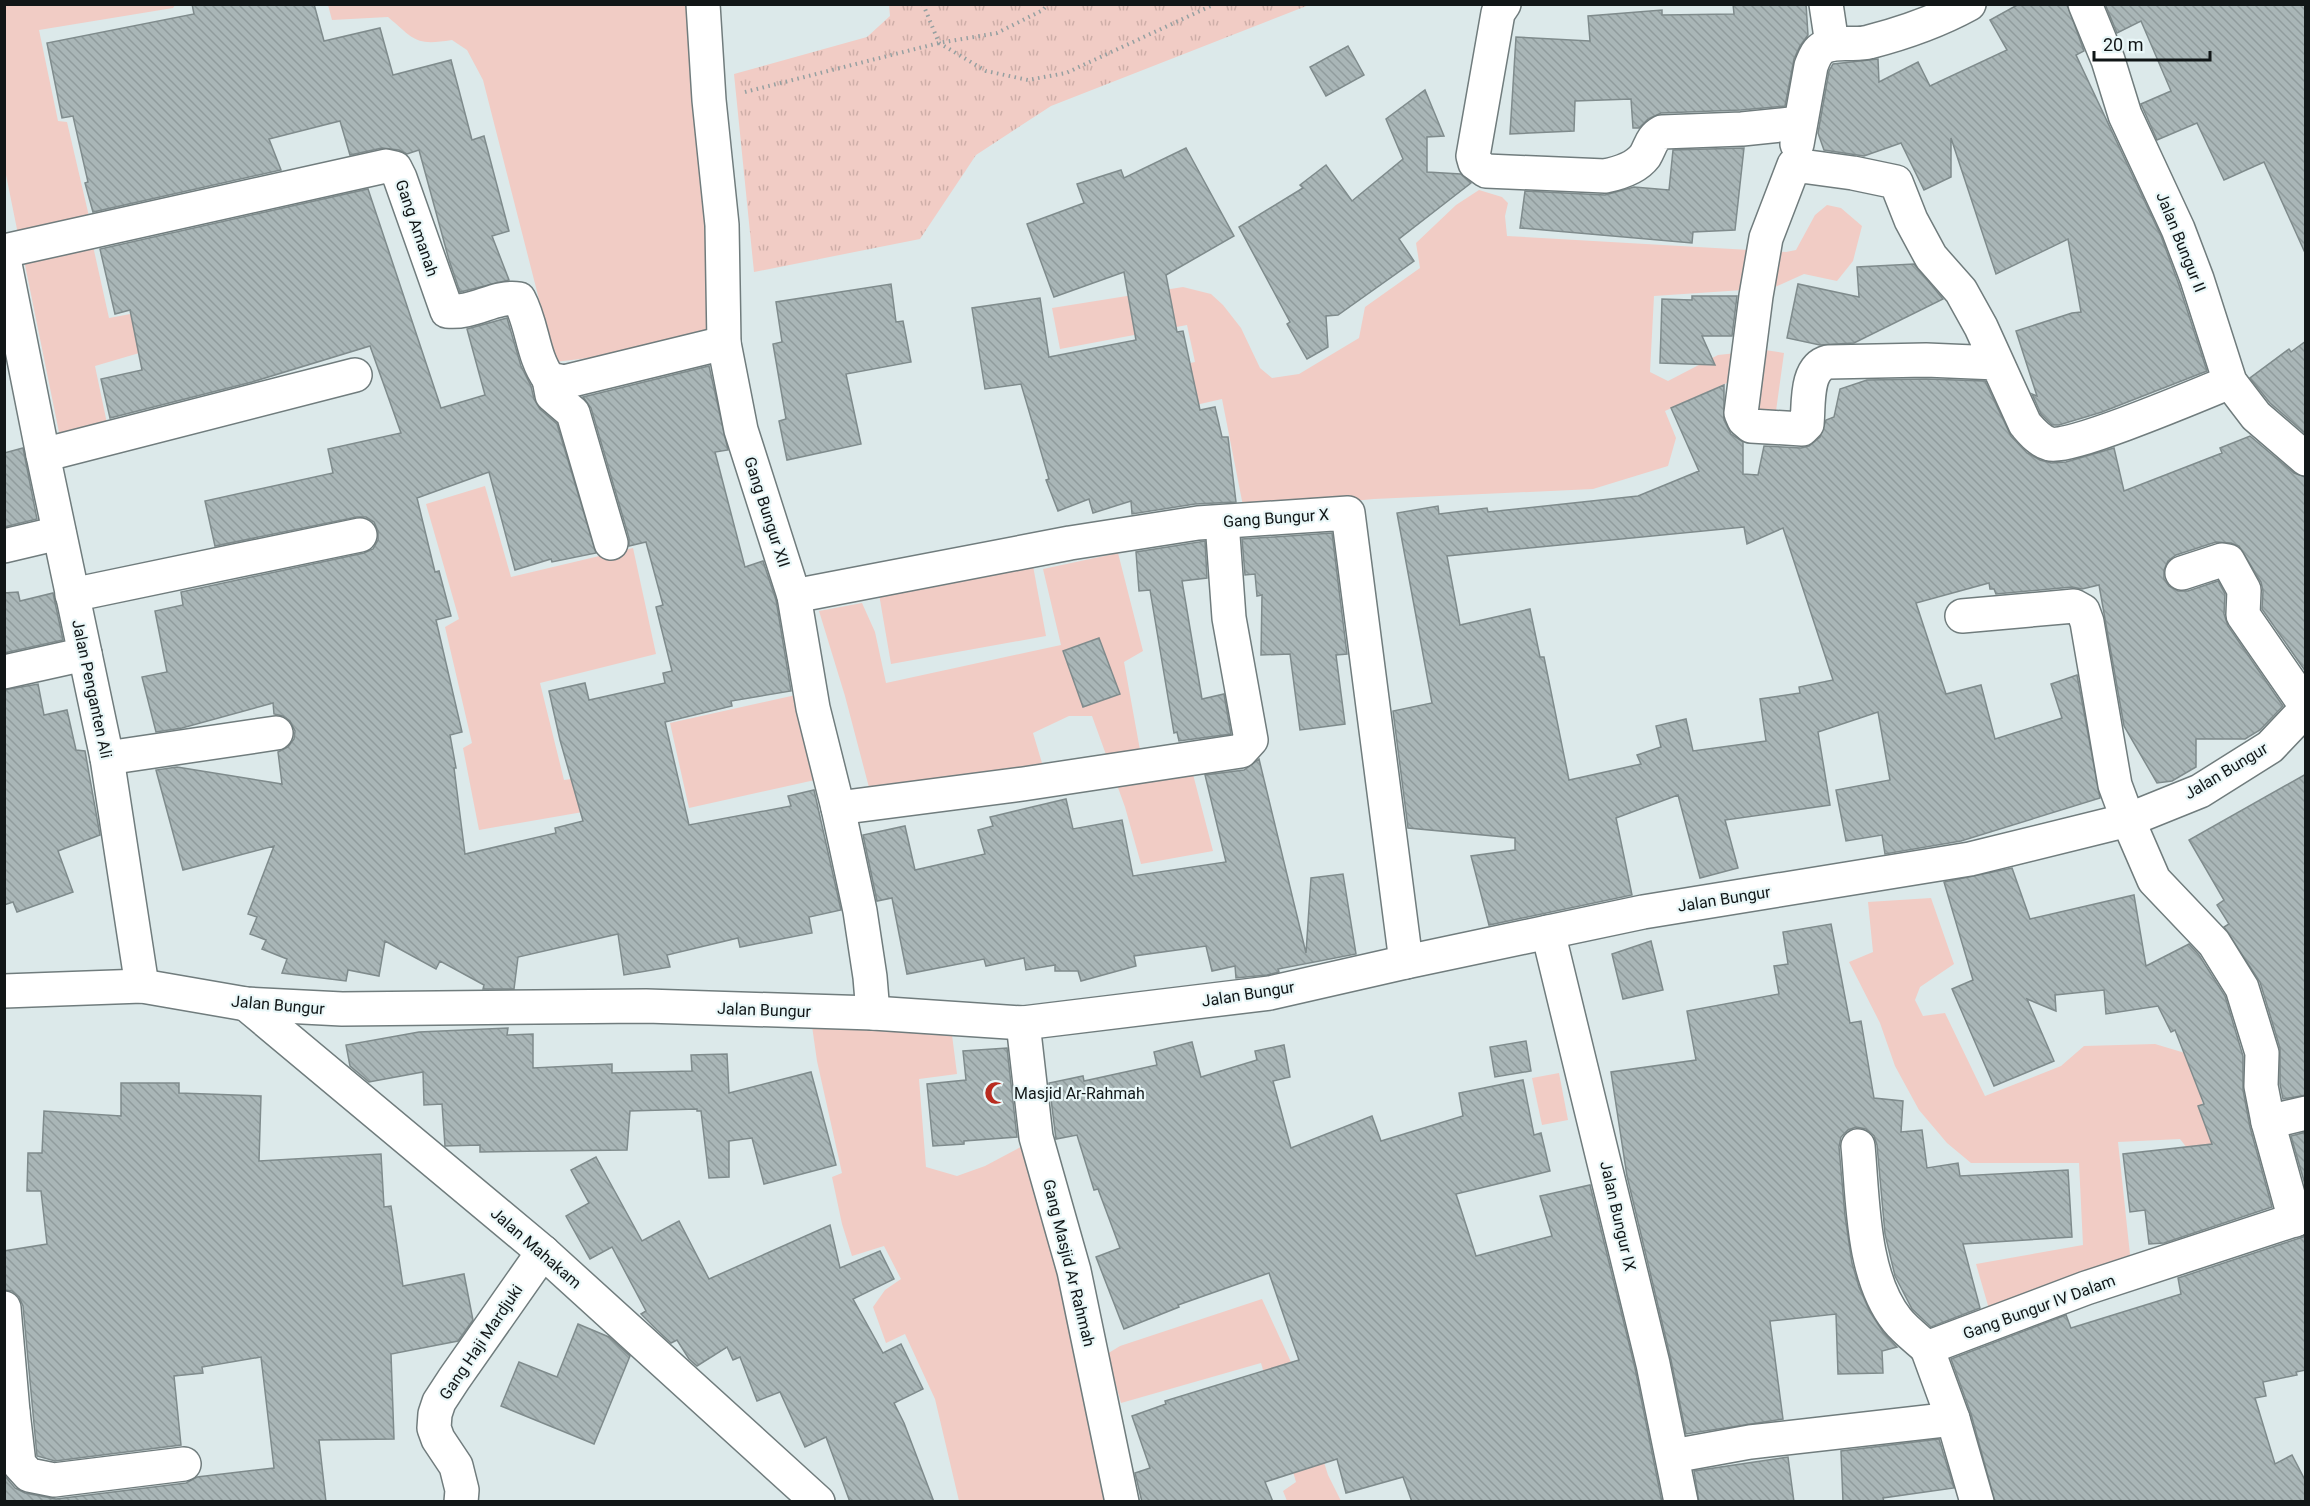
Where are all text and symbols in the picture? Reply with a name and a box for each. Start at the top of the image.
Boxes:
scale bar [2094,24,2210,62]
text: 20 m [2103,34,2143,55]
street label: Gang Amanah [392,177,442,279]
street label: Jalan Bungur II [2152,189,2210,295]
street label: Gang Bungur XII [740,454,794,570]
street label: Gang Bungur X [1222,505,1330,531]
street label: Jalan Penganten Ali [68,618,116,760]
street label: Jalan Bungur [2181,738,2272,803]
street label: Jalan Bungur [1676,882,1772,916]
street label: Jalan Bungur [1200,977,1296,1011]
street label: Jalan Bungur [230,991,326,1019]
street label: Jalan Bungur [717,999,812,1021]
mosque icon: Masjid Ar-Rahmah [983,1080,1009,1106]
place label: Masjid Ar-Rahmah [1014,1084,1145,1103]
street label: Jalan Bungur IX [1596,1159,1640,1273]
street label: Gang Masjid Ar Rahmah [1039,1177,1099,1349]
street label: Jalan Mahakam [487,1203,585,1293]
street label: Gang Bungur IV Dalam [1960,1271,2118,1343]
street label: Gang Haji Mardjuki [435,1281,527,1403]

